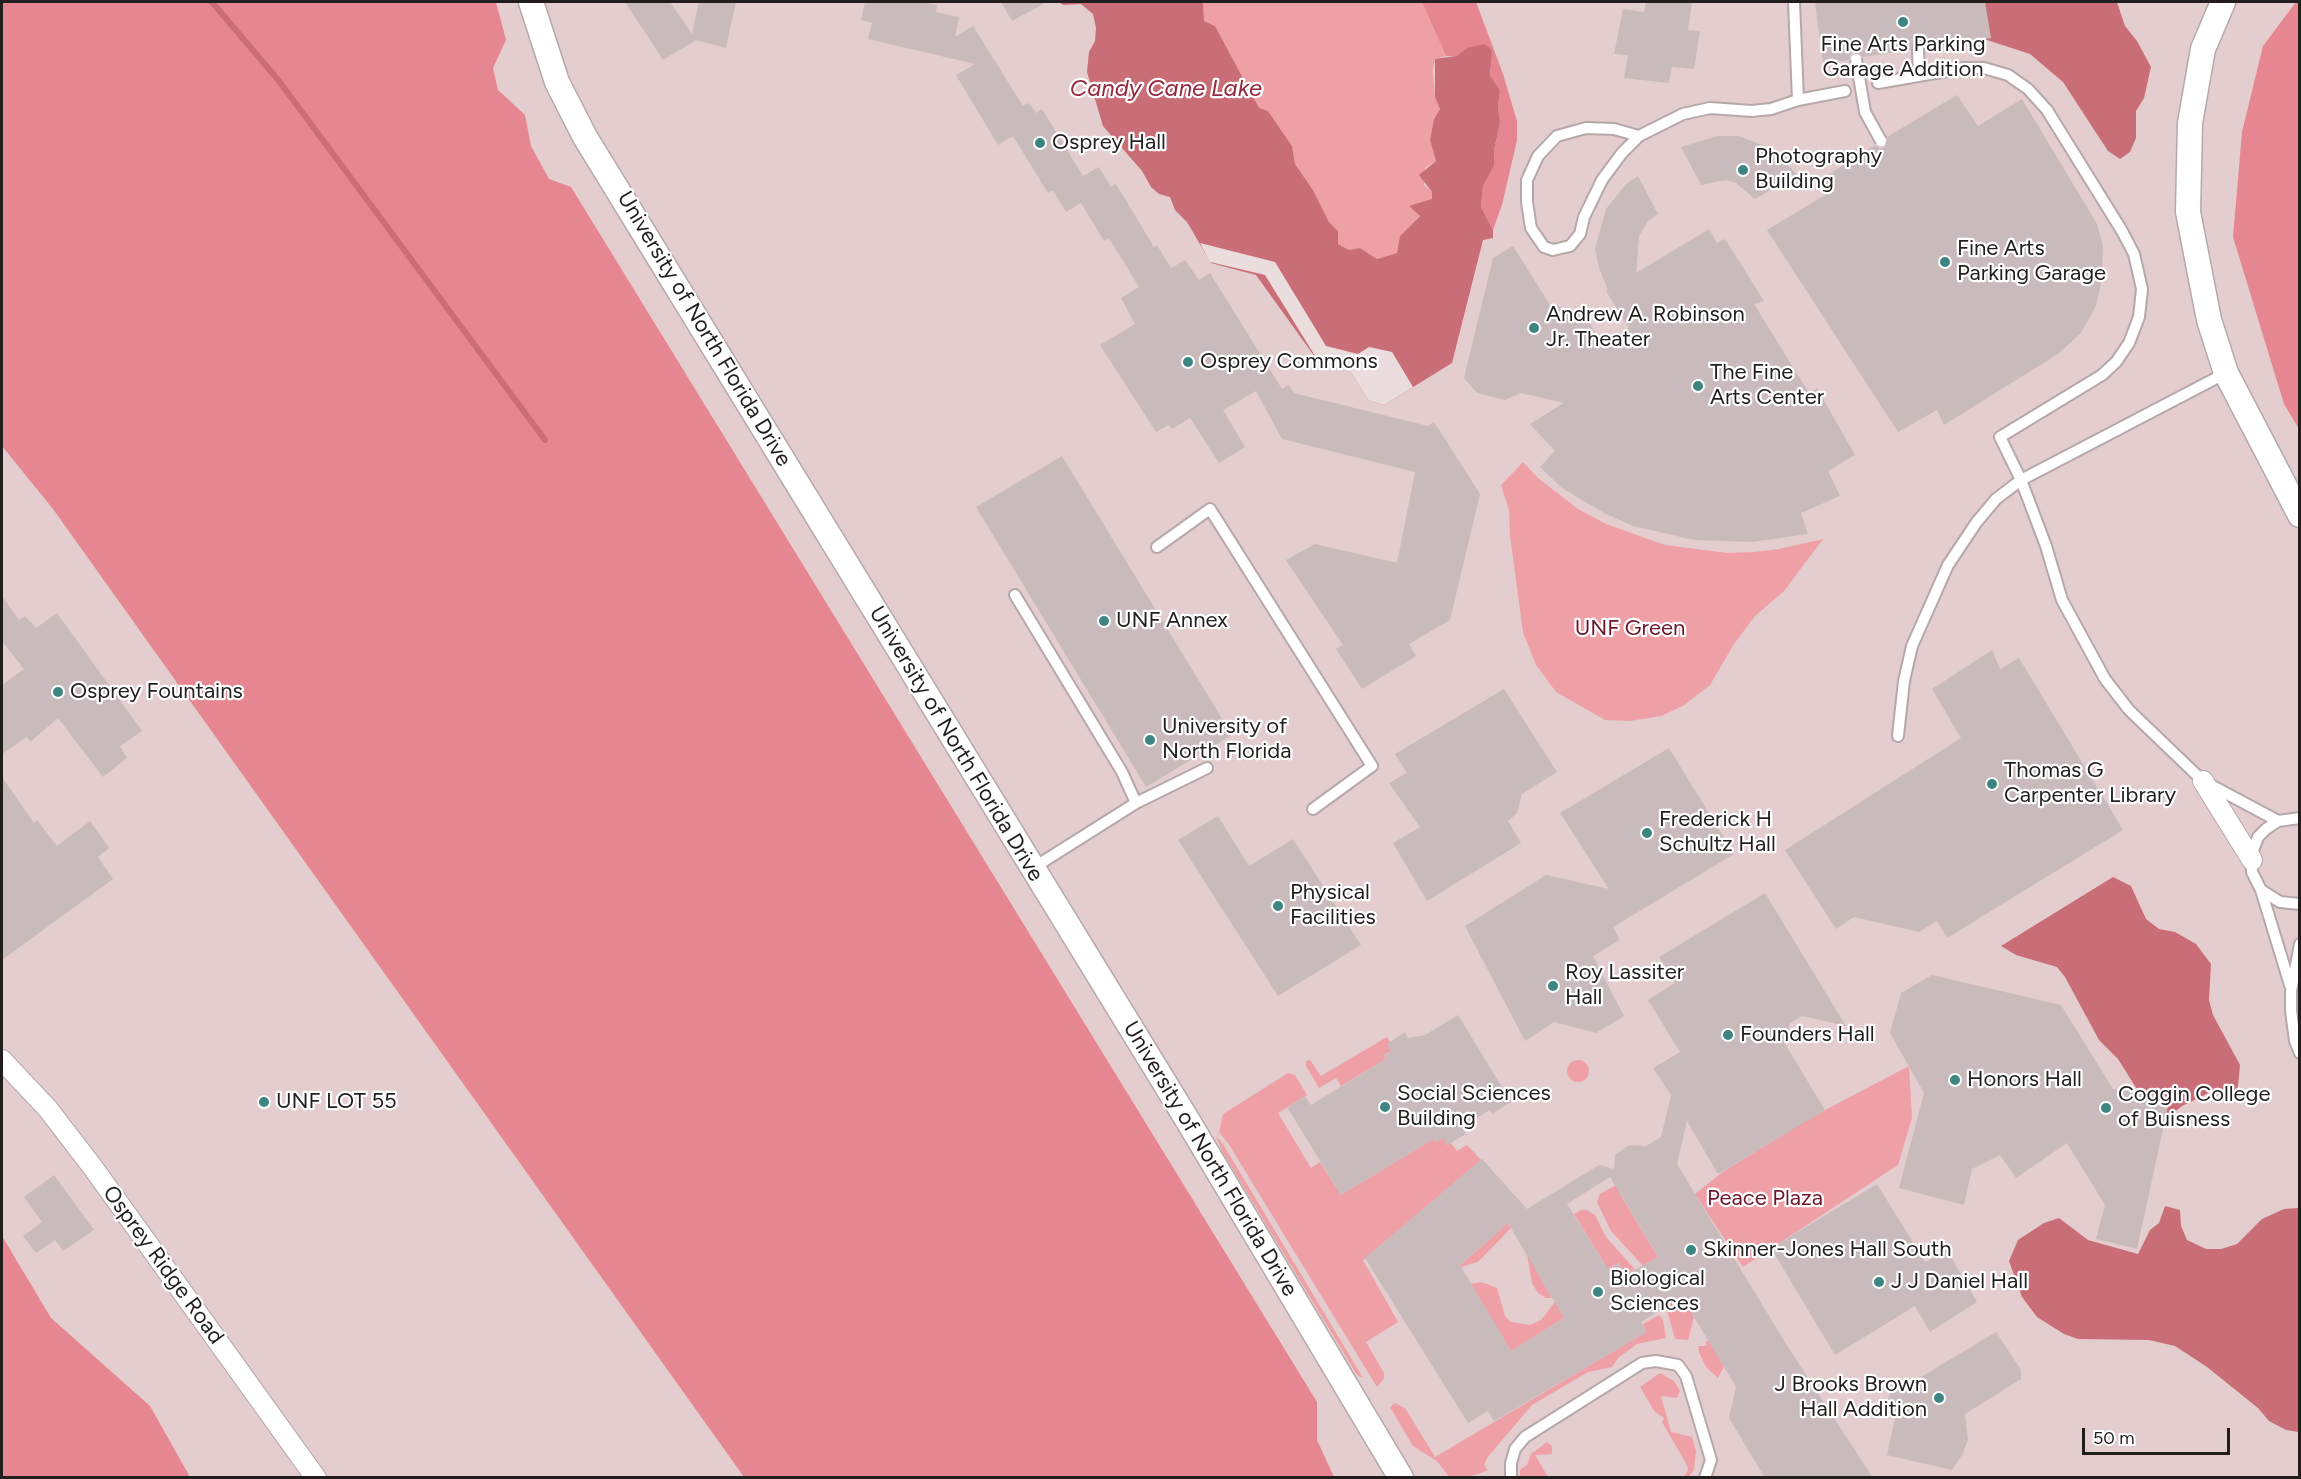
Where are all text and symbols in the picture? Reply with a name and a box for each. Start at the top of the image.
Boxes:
marker: Fine Arts Parking Garage Addition [1896,15,1910,29]
place label: Fine Arts Parking Garage Addition [1820,32,1986,84]
water label: Candy Cane Lake [1070,75,1262,103]
place label: Osprey Hall [1052,130,1166,156]
marker: Osprey Hall [1033,136,1047,150]
place label: Photography Building [1755,144,1882,196]
marker: Photography Building [1736,163,1750,177]
street label: University of North Florida Drive [611,187,797,471]
place label: Fine Arts Parking Garage [1957,236,2106,288]
marker: Fine Arts Parking Garage [1938,255,1952,269]
place label: Andrew A. Robinson Jr. Theater [1546,302,1745,354]
marker: Andrew A. Robinson Jr. Theater [1527,321,1541,335]
place label: Osprey Commons [1200,349,1378,375]
marker: Osprey Commons [1181,355,1195,369]
place label: The Fine Arts Center [1710,360,1824,412]
marker: The Fine Arts Center [1691,379,1705,393]
street label: University of North Florida Drive [863,602,1049,886]
place label: UNF Annex [1116,608,1228,634]
marker: UNF Annex [1097,614,1111,628]
park label: UNF Green [1575,616,1685,642]
place label: Osprey Fountains [70,679,243,705]
marker: Osprey Fountains [51,685,65,699]
place label: University of North Florida [1162,714,1291,766]
marker: University of North Florida [1143,733,1157,747]
place label: Thomas G Carpenter Library [2004,758,2176,810]
marker: Thomas G Carpenter Library [1985,777,1999,791]
place label: Frederick H Schultz Hall [1659,807,1776,858]
marker: Frederick H Schultz Hall [1640,826,1654,840]
place label: Physical Facilities [1290,880,1376,932]
marker: Physical Facilities [1271,899,1285,913]
place label: Roy Lassiter Hall [1565,960,1684,1011]
marker: Roy Lassiter Hall [1546,979,1560,993]
street label: University of North Florida Drive [1117,1017,1303,1301]
place label: Founders Hall [1740,1022,1875,1048]
marker: Founders Hall [1721,1028,1735,1042]
place label: Honors Hall [1967,1067,2082,1093]
marker: Honors Hall [1948,1073,1962,1087]
place label: Social Sciences Building [1397,1081,1551,1132]
place label: Coggin College of Buisness [2118,1082,2271,1134]
place label: UNF LOT 55 [276,1089,397,1115]
marker: UNF LOT 55 [257,1095,271,1109]
marker: Social Sciences Building [1378,1100,1392,1114]
marker: Coggin College of Buisness [2099,1101,2113,1115]
street label: Osprey Ridge Road [97,1181,229,1349]
park label: Peace Plaza [1707,1186,1823,1212]
place label: Skinner-Jones Hall South [1703,1237,1952,1263]
marker: Skinner-Jones Hall South [1684,1243,1698,1257]
place label: Biological Sciences [1610,1266,1705,1318]
place label: J J Daniel Hall [1891,1269,2028,1295]
marker: J J Daniel Hall [1872,1275,1886,1289]
marker: Biological Sciences [1591,1285,1605,1299]
place label: J Brooks Brown Hall Addition [1775,1372,1927,1424]
marker: J Brooks Brown Hall Addition [1932,1391,1946,1405]
scale bar [2085,1416,2234,1454]
text: 50 m [2093,1427,2135,1449]

